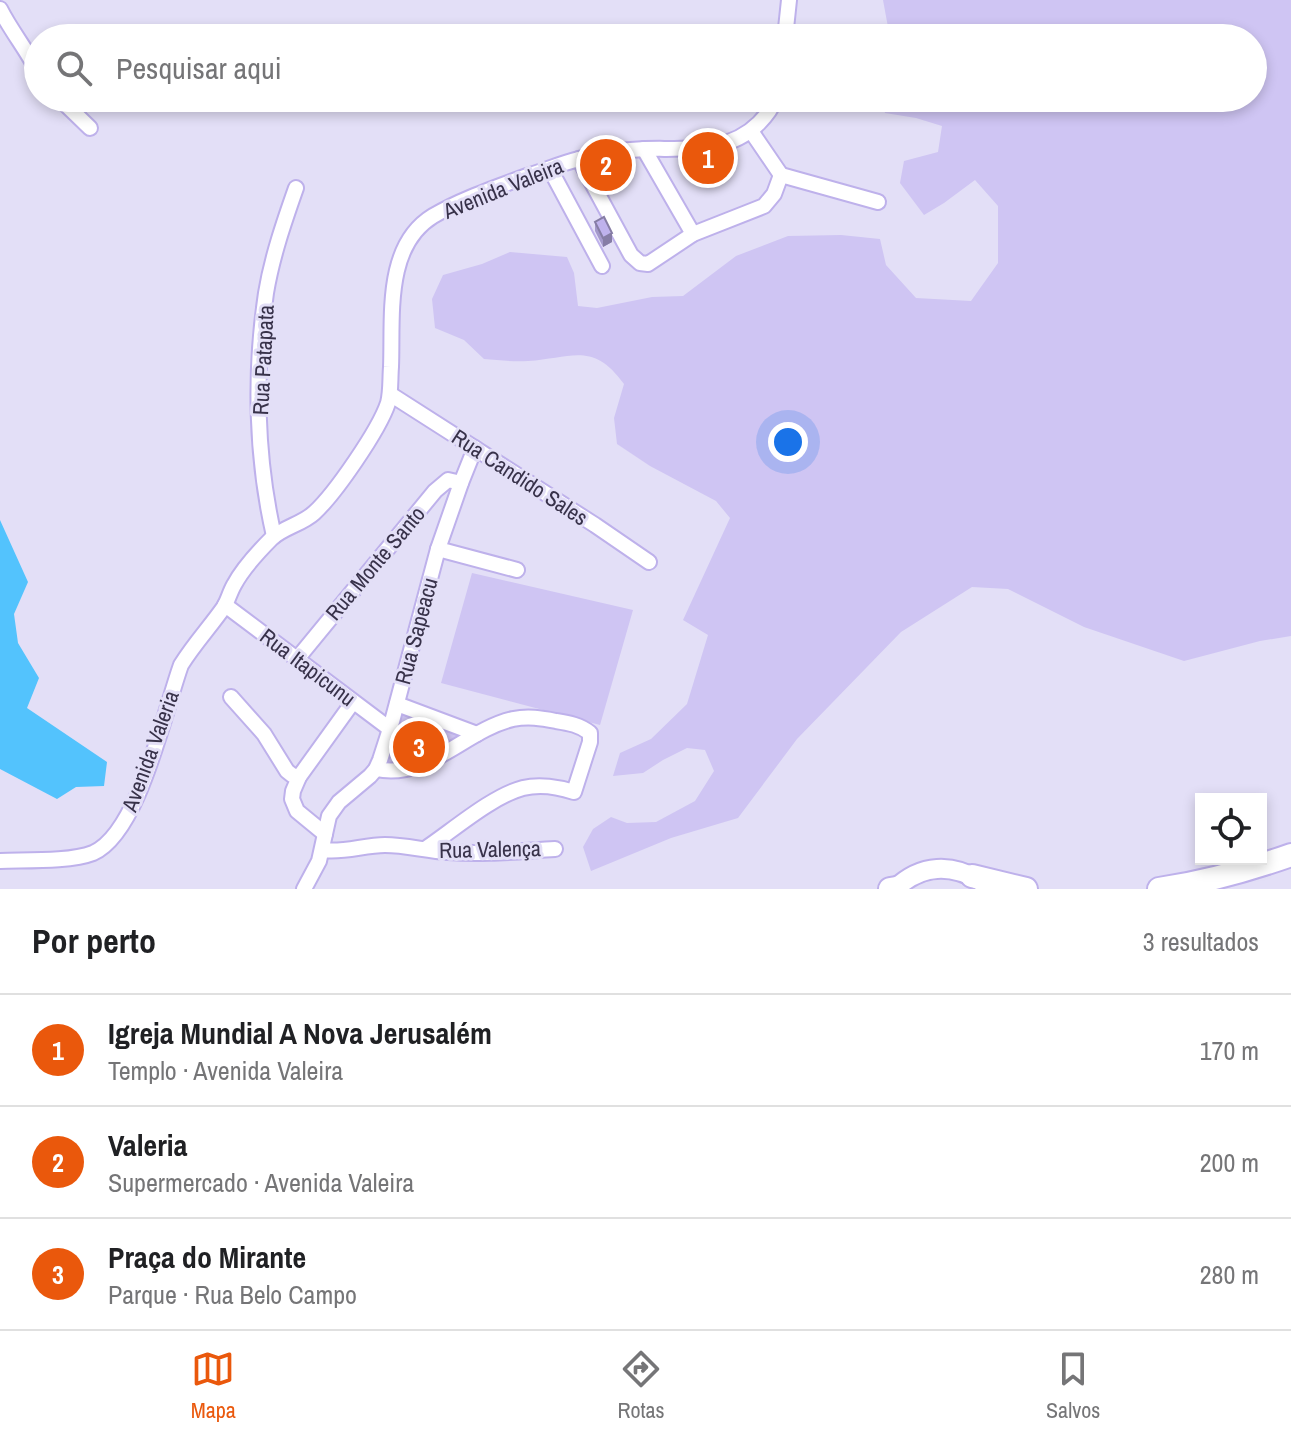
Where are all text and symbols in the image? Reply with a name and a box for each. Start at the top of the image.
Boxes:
search box [24,24,1267,112]
icon: search [52,46,96,90]
text: Pesquisar aqui [116,48,281,88]
pin: 1 [682,128,734,188]
pin: 2 [580,135,632,195]
street label: Avenida Valeira [438,150,567,226]
street label: Rua Patapata [245,304,281,416]
street label: Rua Candido Sales [446,422,594,532]
your location [768,422,808,462]
street label: Rua Monte Santo [318,500,432,626]
street label: Rua Sapeacu [387,574,445,688]
street label: Rua Itapicunu [254,621,362,713]
street label: Avenida Valeria [114,686,186,817]
pin: 3 [393,717,445,777]
map controls [1195,793,1267,865]
button: locate [1195,793,1267,865]
street label: Rua Valença [439,833,541,865]
text: Por perto [32,918,156,964]
text: 3 resultados [1143,924,1259,959]
text: Igreja Mundial A Nova Jerusalém [108,1013,492,1053]
text: 1 [52,1033,64,1068]
text: 170 m [1200,1033,1259,1068]
text: Templo · Avenida Valeira [108,1053,343,1088]
text: Valeria [108,1125,187,1165]
text: 2 [52,1145,64,1180]
text: 200 m [1200,1145,1259,1180]
text: Supermercado · Avenida Valeira [108,1165,414,1200]
text: Praça do Mirante [108,1237,306,1277]
text: 3 [52,1257,64,1292]
text: 280 m [1200,1257,1259,1292]
text: Parque · Rua Belo Campo [108,1277,357,1312]
tab: Mapa [191,1347,236,1425]
tab: Rotas [617,1347,665,1425]
tab: Salvos [1046,1347,1100,1425]

